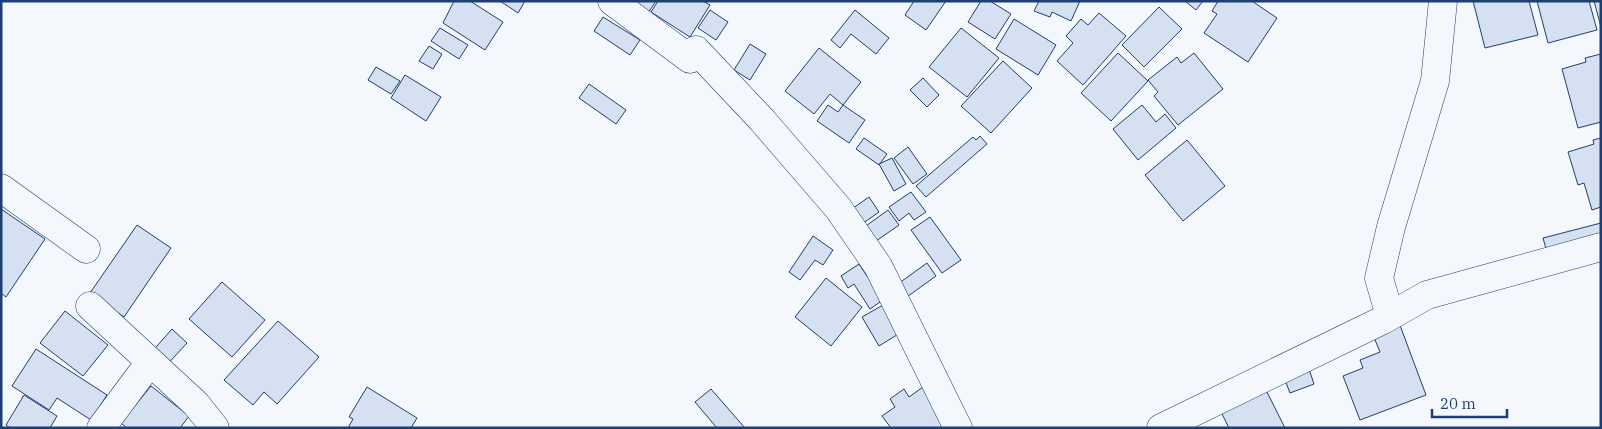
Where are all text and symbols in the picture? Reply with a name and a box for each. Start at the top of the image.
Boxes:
scale bar [1432,386,1507,418]
text: 20 m [1440,394,1476,413]

